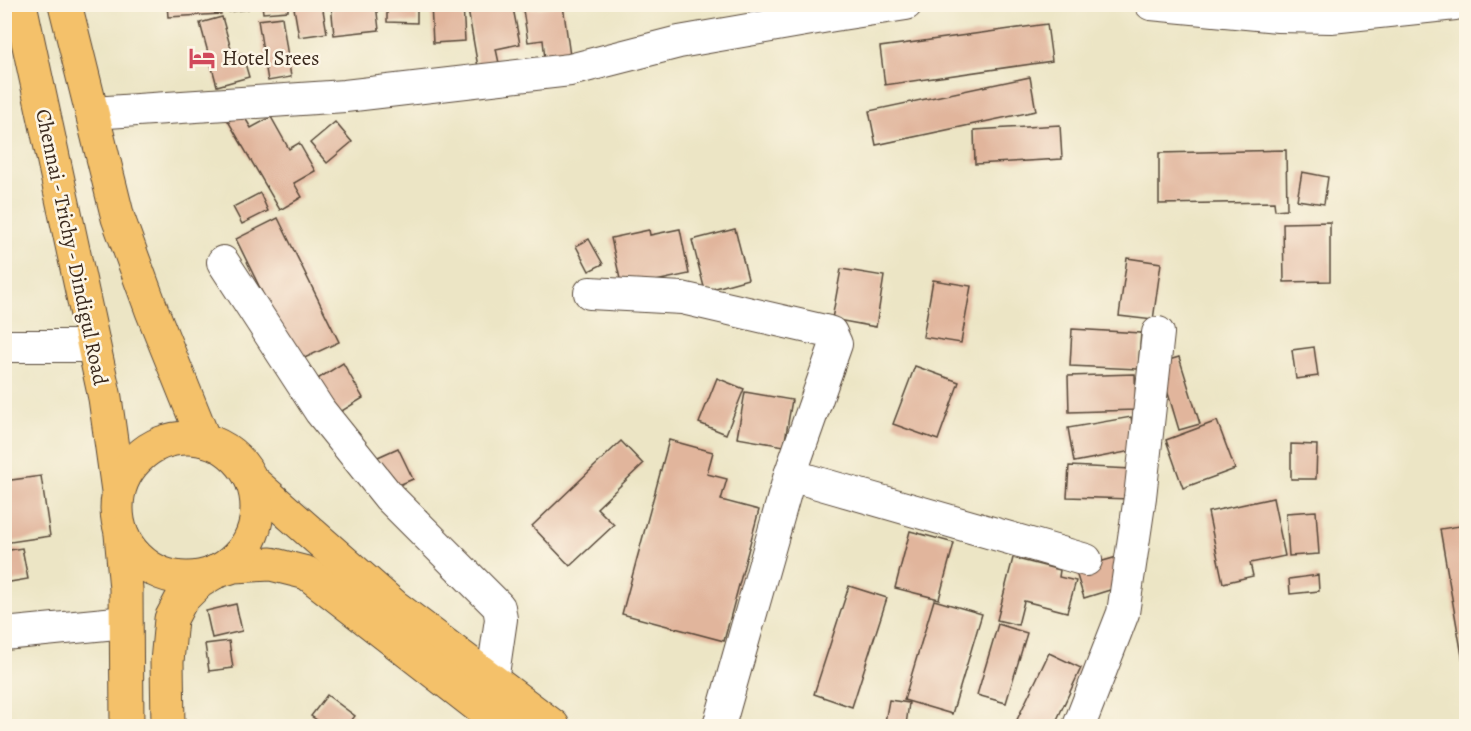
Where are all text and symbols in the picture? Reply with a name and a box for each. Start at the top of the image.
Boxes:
hotel icon: Hotel Srees [187,43,217,73]
place label: Hotel Srees [222,44,320,72]
street label: Chennai - Trichy - Dindigul Road [29,106,115,388]

